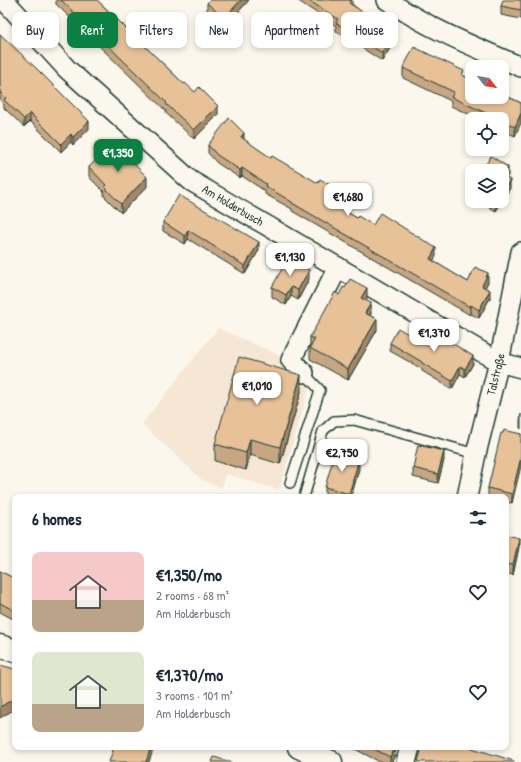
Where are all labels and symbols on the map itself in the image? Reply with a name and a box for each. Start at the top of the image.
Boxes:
north arrow [465,60,509,104]
pin: €1,350 [85,139,151,173]
street label: Am Holderbusch [199,180,267,230]
pin: €1,680 [315,183,381,217]
pin: €1,130 [257,243,323,277]
pin: €1,370 [401,319,467,353]
street label: Talstraße [482,352,509,397]
pin: €1,010 [224,372,290,406]
pin: €2,750 [309,439,375,473]

